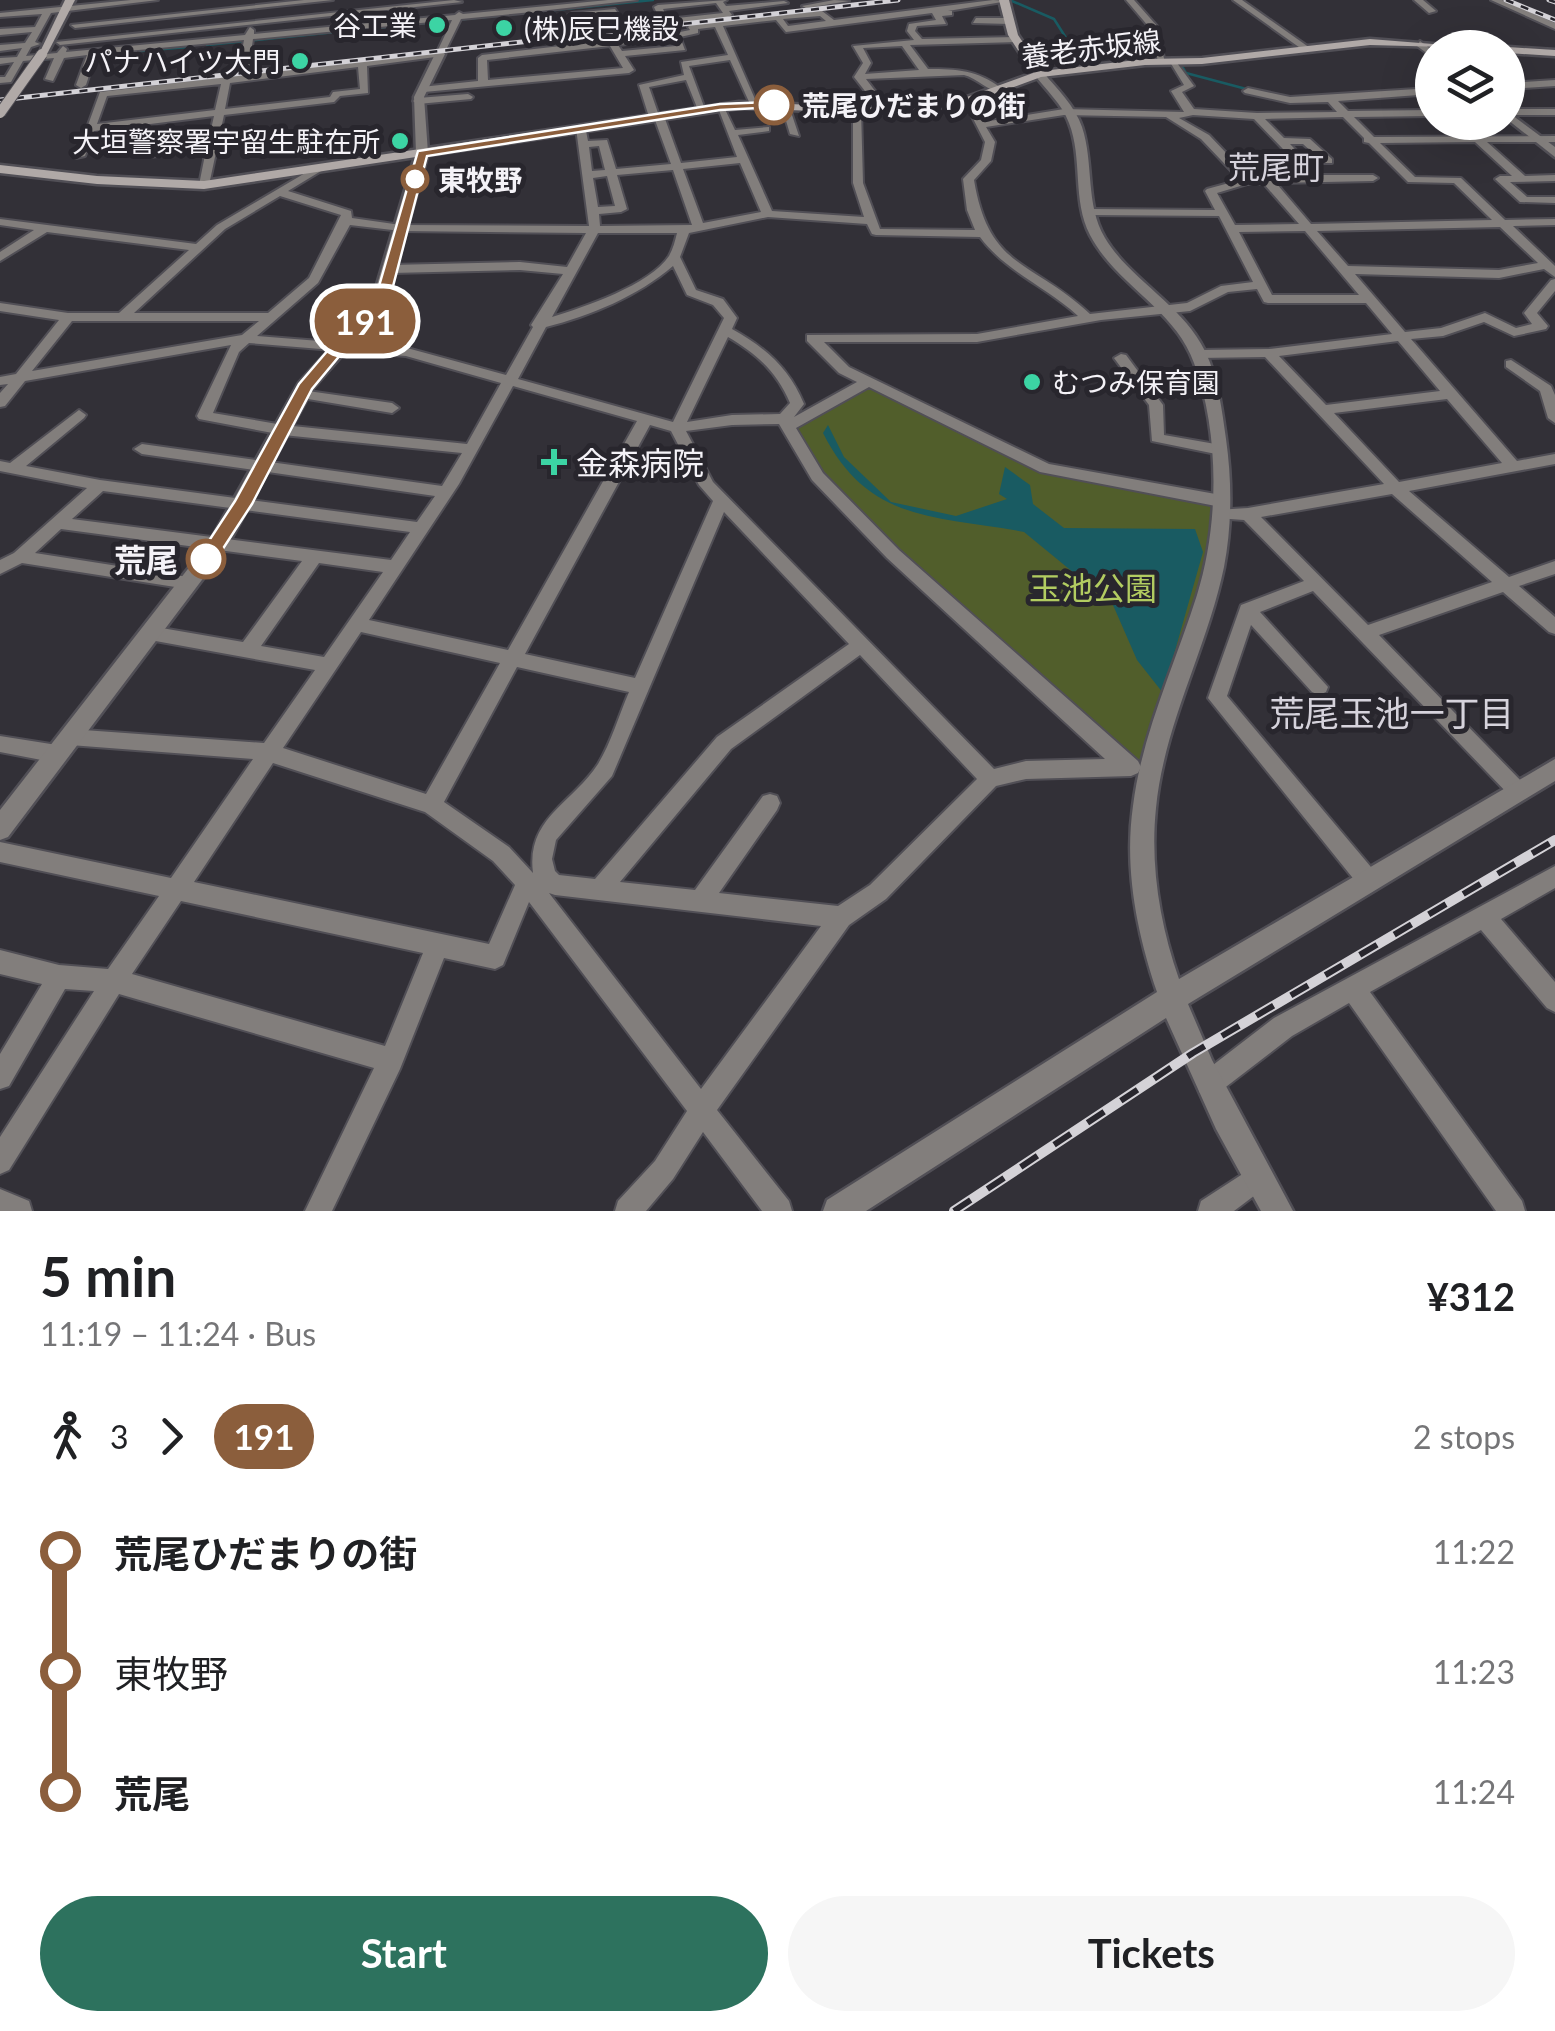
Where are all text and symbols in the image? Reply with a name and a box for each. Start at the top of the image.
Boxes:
place label: 谷工業 [333,8,417,42]
place label: (株)辰巳機設 [524,11,679,45]
marker: 谷工業 [426,14,448,36]
marker: (株)辰巳機設 [493,17,515,39]
street label: 養老赤坂線 [1019,23,1163,73]
map controls [1415,30,1525,140]
button: layers [1415,30,1525,140]
place label: パナハイツ大門 [85,44,280,78]
marker: パナハイツ大門 [289,50,311,72]
marker: 荒尾ひだまりの街 [755,86,793,124]
place label: 荒尾ひだまりの街 [802,88,1025,122]
place label: 大垣警察署宇留生駐在所 [72,124,380,158]
marker: 大垣警察署宇留生駐在所 [389,130,411,152]
district label: 荒尾町 [1228,147,1324,186]
place label: 東牧野 [438,162,522,196]
marker: 東牧野 [402,166,428,192]
line badge: 191 [308,288,422,354]
text: 191 [335,300,395,342]
place label: むつみ保育園 [1052,365,1220,399]
marker: むつみ保育園 [1021,371,1043,393]
place label: 金森病院 [576,443,704,482]
marker: 金森病院 [541,449,567,475]
place label: 荒尾 [114,540,178,579]
marker: 荒尾 [187,540,225,578]
park label: 玉池公園 [1029,568,1157,607]
district label: 荒尾玉池一丁目 [1269,691,1515,733]
text: 5 min [40,1243,176,1309]
text: ¥312 [1427,1273,1515,1319]
text: 11:19 – 11:24 · Bus [40,1314,316,1353]
icon: walk [40,1409,95,1464]
icon: forward [144,1409,199,1464]
text: 191 [234,1415,294,1457]
text: 3 [110,1417,129,1456]
text: 2 stops [1413,1417,1515,1456]
text: 荒尾ひだまりの街 [114,1530,417,1576]
text: 11:22 [1433,1532,1515,1571]
text: 東牧野 [114,1650,228,1696]
text: 11:23 [1433,1652,1515,1691]
text: 荒尾 [114,1770,190,1816]
text: 11:24 [1433,1772,1515,1811]
button: Start [40,1896,768,2011]
button: Tickets [788,1896,1515,2011]

